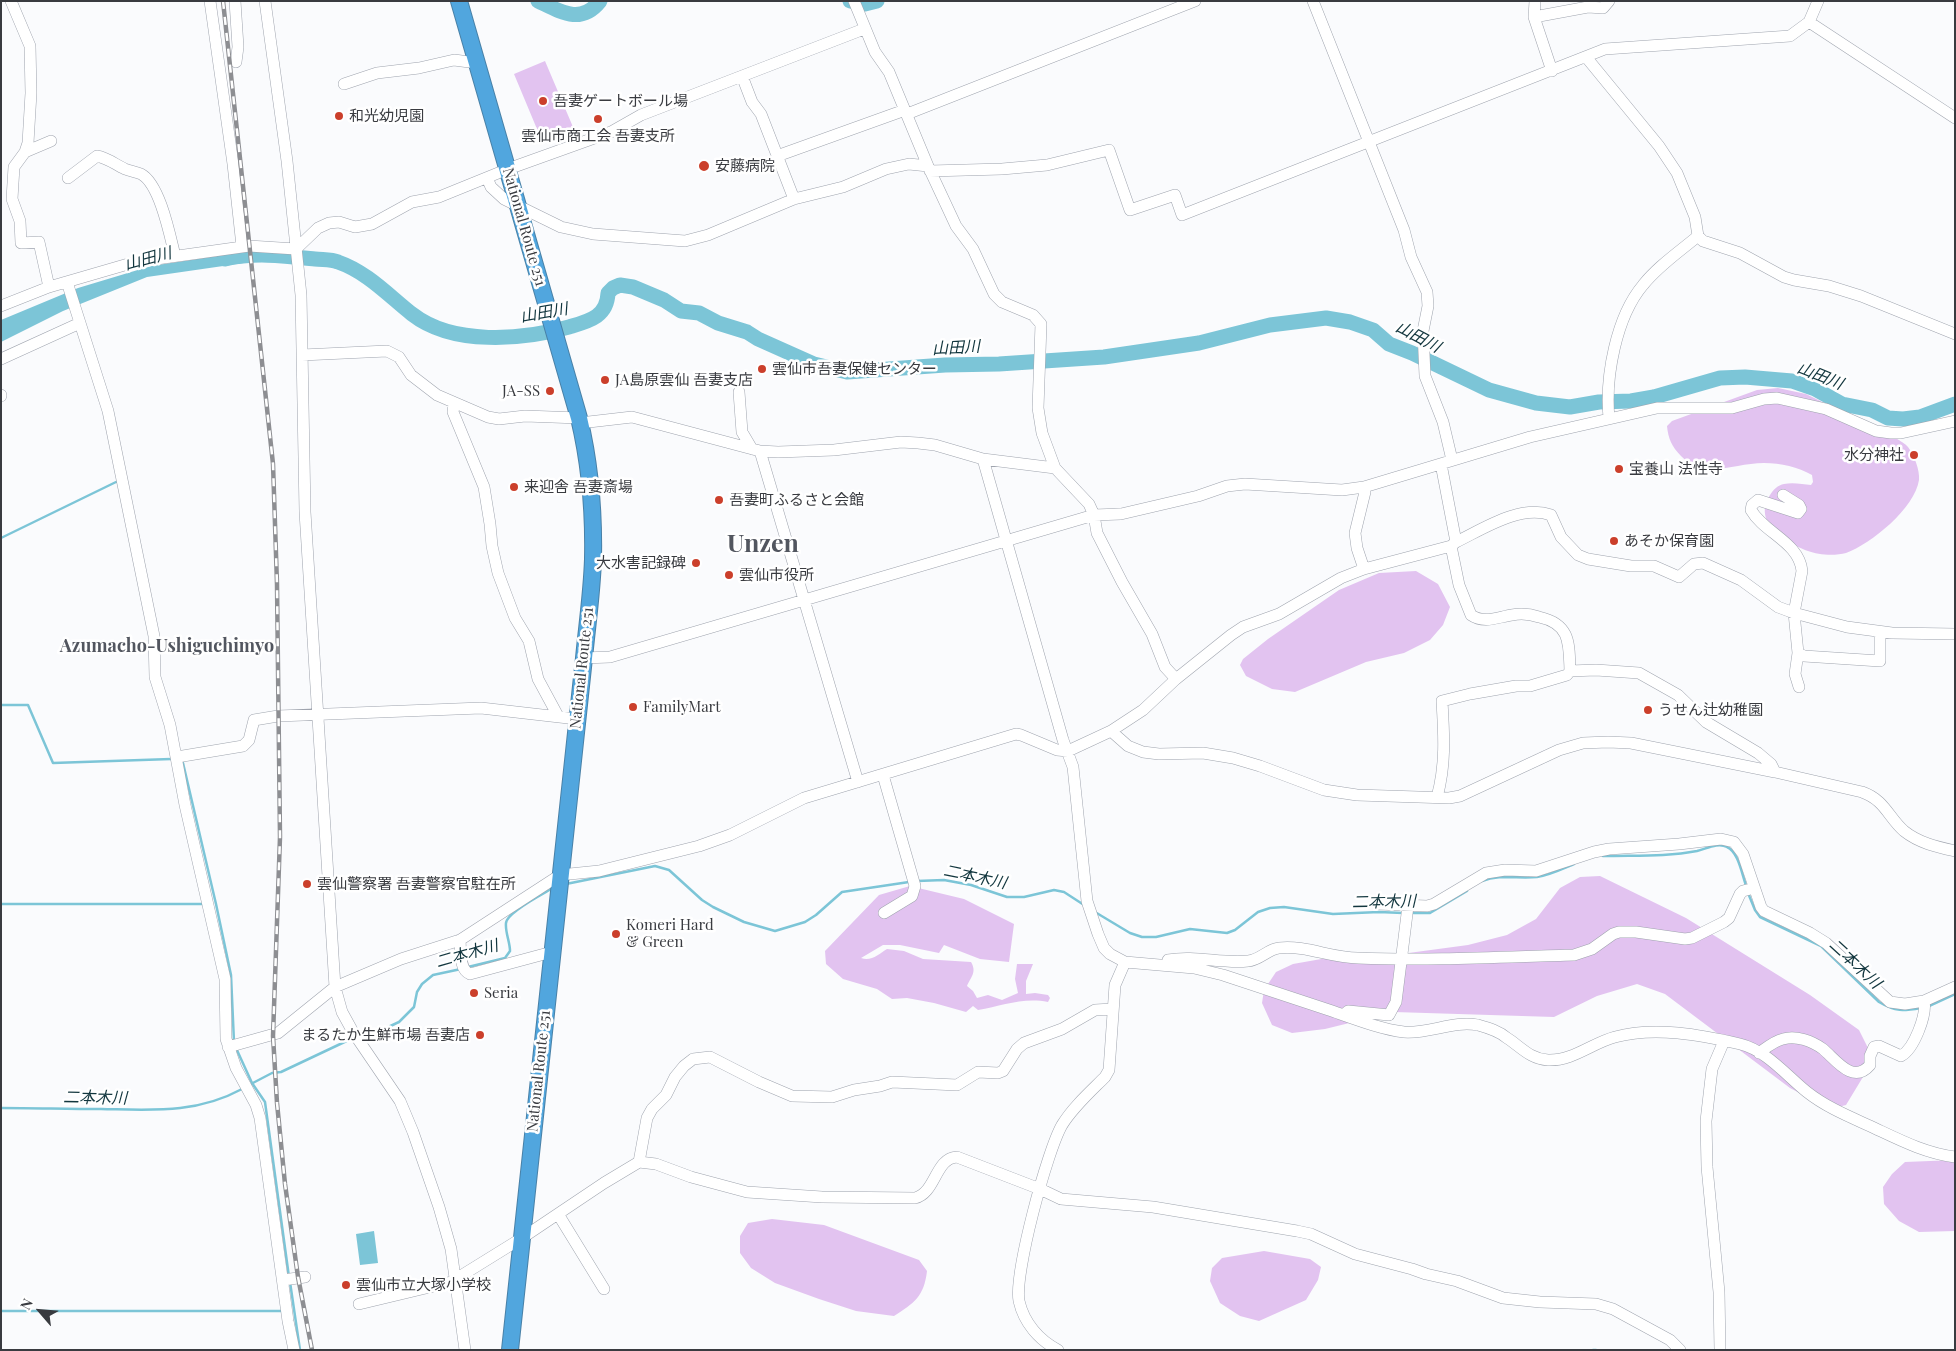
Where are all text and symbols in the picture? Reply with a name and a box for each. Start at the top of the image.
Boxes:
place label: 吾妻ゲートボール場 [553,92,688,110]
marker: 吾妻ゲートボール場 [537,95,549,107]
place label: 和光幼児園 [349,107,424,125]
marker: 和光幼児園 [333,110,345,122]
marker: 雲仙市商工会 吾妻支所 [592,113,604,125]
place label: 雲仙市商工会 吾妻支所 [521,127,675,145]
place label: 安藤病院 [715,157,775,175]
marker: 安藤病院 [697,159,711,173]
street label: National Route 251 [498,166,550,288]
water label: 山田川 [122,244,174,274]
water label: 山田川 [519,299,569,327]
water label: 山田川 [1392,317,1444,357]
water label: 山田川 [932,337,980,359]
water label: 山田川 [1794,358,1846,394]
place label: 雲仙市吾妻保健センター [772,360,937,378]
marker: 雲仙市吾妻保健センター [756,363,768,375]
place label: JA島原雲仙 吾妻支店 [615,371,753,389]
marker: JA島原雲仙 吾妻支店 [599,374,611,386]
place label: JA-SS [502,382,540,400]
marker: JA-SS [544,385,556,397]
place label: 水分神社 [1844,446,1904,464]
marker: 水分神社 [1908,449,1920,461]
place label: 宝養山 法性寺 [1629,460,1723,478]
marker: 宝養山 法性寺 [1613,463,1625,475]
place label: 来迎舎 吾妻斎場 [524,478,633,496]
marker: 来迎舎 吾妻斎場 [508,481,520,493]
place label: 吾妻町ふるさと会館 [729,491,864,509]
marker: 吾妻町ふるさと会館 [713,494,725,506]
district label: Unzen [727,529,799,559]
place label: あそか保育園 [1624,532,1714,550]
marker: あそか保育園 [1608,535,1620,547]
place label: 大水害記録碑 [596,554,686,572]
marker: 大水害記録碑 [690,557,702,569]
place label: 雲仙市役所 [739,566,814,584]
marker: 雲仙市役所 [723,569,735,581]
street label: National Route 251 [567,606,597,730]
district label: Azumacho-Ushiguchimyo [60,635,274,657]
place label: FamilyMart [643,698,721,716]
marker: FamilyMart [627,701,639,713]
place label: うせん辻幼稚園 [1658,701,1763,719]
marker: うせん辻幼稚園 [1642,704,1654,716]
water label: 二本木川 [942,861,1008,893]
place label: 雲仙警察署 吾妻警察官駐在所 [317,875,516,893]
marker: 雲仙警察署 吾妻警察官駐在所 [301,878,313,890]
water label: 二本木川 [1352,892,1416,912]
place label: Komeri Hard & Green [626,916,714,951]
marker: Komeri Hard & Green [610,928,622,940]
water label: 二本木川 [1825,935,1885,993]
water label: 二本木川 [434,936,500,972]
place label: Seria [484,984,518,1002]
marker: Seria [468,987,480,999]
street label: National Route 251 [524,1009,554,1133]
place label: まるたか生鮮市場 吾妻店 [301,1026,470,1044]
marker: まるたか生鮮市場 吾妻店 [474,1029,486,1041]
water label: 二本木川 [63,1088,127,1108]
place label: 雲仙市立大塚小学校 [356,1276,491,1294]
marker: 雲仙市立大塚小学校 [340,1279,352,1291]
north arrow [15,1286,65,1336]
text: N [15,1295,37,1313]

